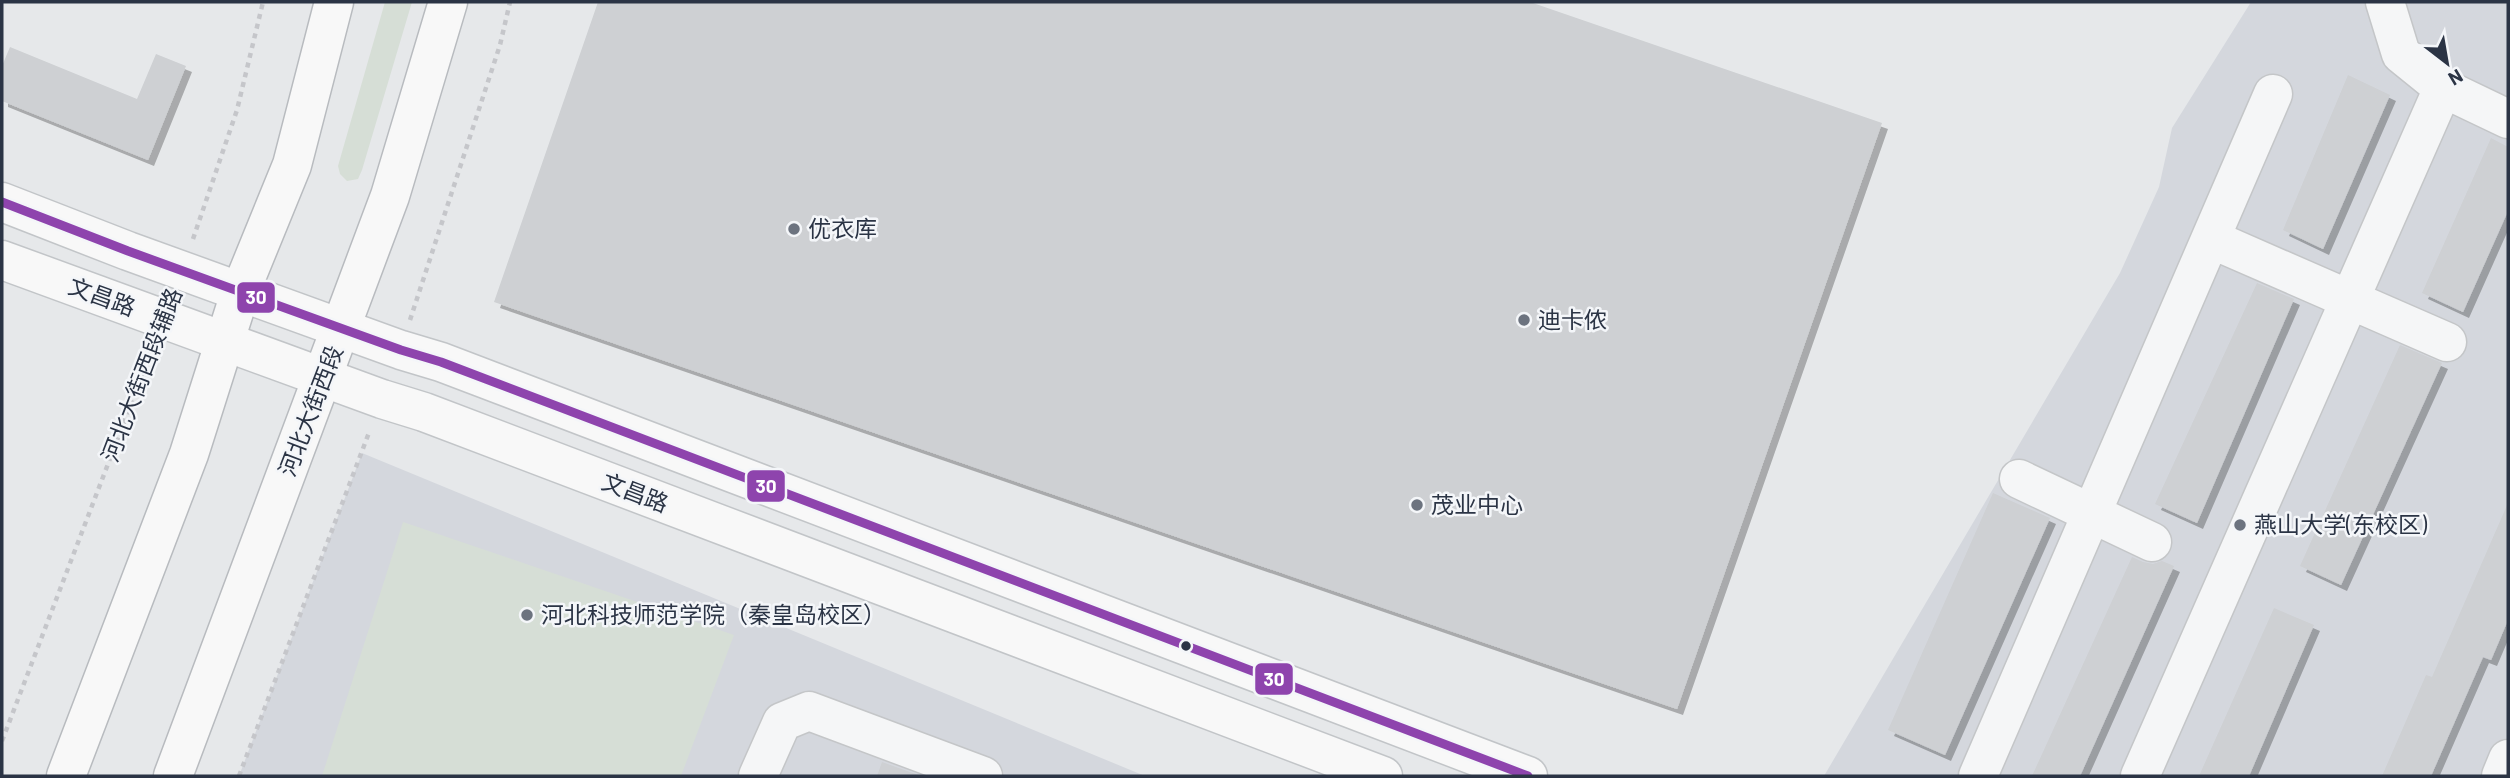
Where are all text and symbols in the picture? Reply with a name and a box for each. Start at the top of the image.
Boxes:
north arrow [2412,28,2482,98]
text: N [2445,65,2467,91]
place label: 优衣库 [808,214,877,242]
marker: 优衣库 [786,221,802,237]
street label: 文昌路 [65,271,140,321]
line badge: 30 [236,281,276,314]
street label: 河北大街西段辅路 [95,284,187,466]
text: 30 [245,285,267,308]
place label: 迪卡侬 [1538,305,1607,333]
marker: 迪卡侬 [1516,312,1532,328]
street label: 河北大街西段 [272,341,348,480]
street label: 文昌路 [598,467,673,518]
line badge: 30 [746,469,786,503]
text: 30 [755,474,777,497]
place label: 茂业中心 [1431,490,1523,518]
marker: 茂业中心 [1409,497,1425,513]
place label: 燕山大学(东校区) [2254,510,2428,538]
marker: 燕山大学(东校区) [2232,517,2248,533]
place label: 河北科技师范学院（秦皇岛校区） [541,600,886,628]
marker: 河北科技师范学院（秦皇岛校区） [519,607,535,623]
unlabelled marker [1179,639,1193,653]
line badge: 30 [1254,662,1294,696]
text: 30 [1263,667,1285,690]

